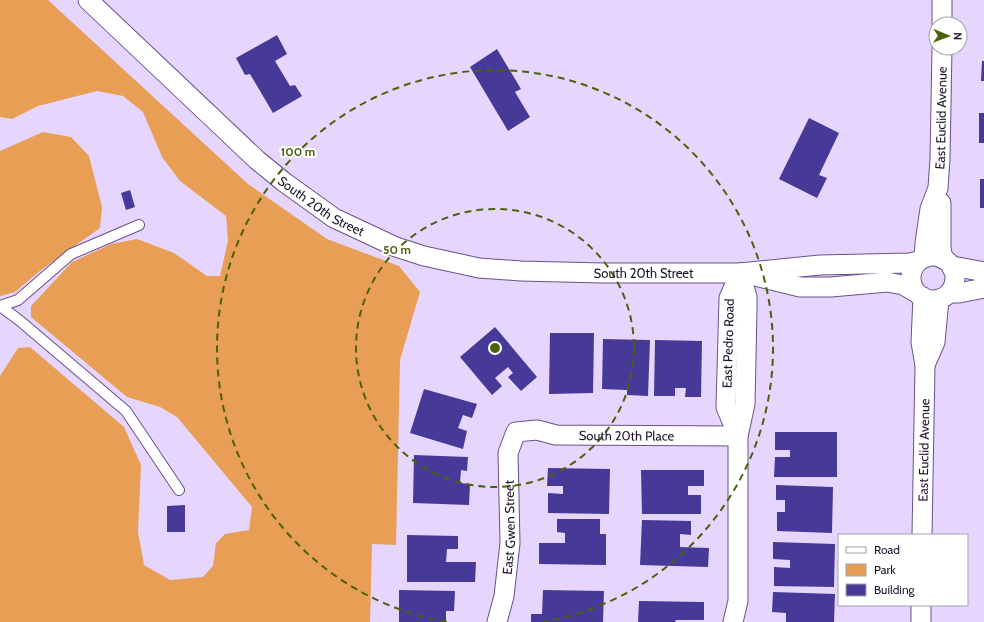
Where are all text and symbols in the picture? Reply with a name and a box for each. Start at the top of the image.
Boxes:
north arrow [928,16,968,56]
text: N [951,32,965,40]
street label: East Euclid Avenue [931,66,950,170]
text: 100 m [281,144,315,159]
street label: South 20th Street [275,172,368,239]
text: 50 m [383,242,411,257]
street label: South 20th Street [594,265,694,281]
street label: East Pedro Road [719,298,737,388]
centre of rings [488,341,502,355]
street label: East Euclid Avenue [915,398,932,502]
street label: South 20th Place [579,427,675,444]
street label: East Gwen Street [499,479,518,575]
legend [838,534,968,606]
text: Road [874,542,900,557]
text: Park [874,562,896,577]
text: Building [874,582,916,597]

